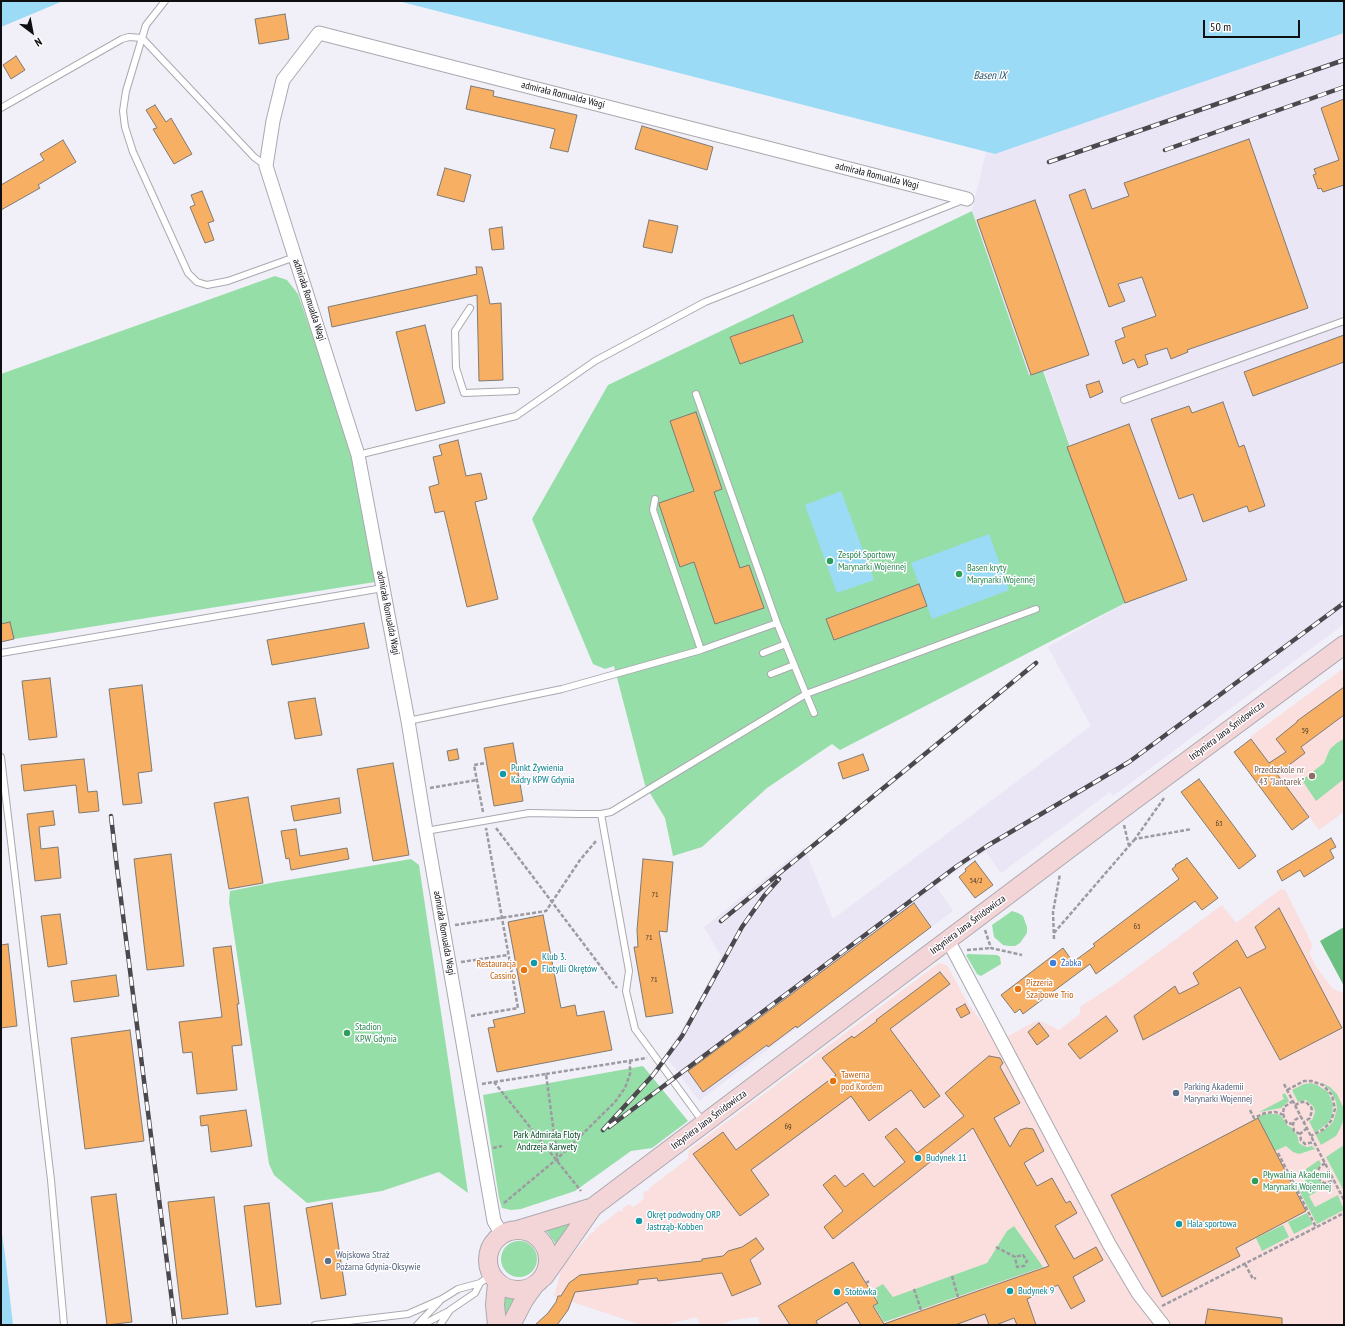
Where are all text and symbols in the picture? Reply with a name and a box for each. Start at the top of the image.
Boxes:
north arrow [12,12,52,52]
scale bar [1205,12,1302,38]
text: 50 m [1210,19,1231,34]
text: N [32,35,45,50]
water label: Basen IX [973,69,1007,83]
street label: admirała Romualda Wagi [520,79,606,111]
street label: admirała Romualda Wagi [834,160,920,192]
street label: admirała Romualda Wagi [290,258,328,342]
place label: Zespół Sportowy Marynarki Wojennej [838,549,906,572]
marker: Zespół Sportowy Marynarki Wojennej [825,556,835,566]
place label: Basen kryty Marynarki Wojennej [967,562,1035,586]
marker: Basen kryty Marynarki Wojennej [954,569,964,579]
street label: admirała Romualda Wagi [374,570,402,656]
street label: Inżyniera Jana Śmidowicza [1187,699,1267,763]
house number: 59 [1301,726,1309,736]
place label: Punkt Żywienia Kadry KPW Gdynia [511,762,575,786]
place label: Przedszkole nr 43 "Jantarek" [1254,764,1304,788]
marker: Punkt Żywienia Kadry KPW Gdynia [498,769,508,779]
marker: Przedszkole nr 43 "Jantarek" [1307,771,1317,781]
house number: 63 [1215,819,1223,829]
house number: 54/2 [969,876,983,886]
street label: admirała Romualda Wagi [431,890,457,976]
house number: 71 [651,890,659,900]
street label: Inżyniera Jana Śmidowicza [928,893,1008,957]
house number: 65 [1133,922,1141,932]
house number: 71 [645,933,653,943]
place label: Klub 3. Flotylli Okrętów [542,951,597,974]
place label: Żabka [1061,957,1081,969]
place label: Restauracja Cassino [477,958,516,982]
marker: Klub 3. Flotylli Okrętów [529,958,539,968]
marker: Żabka [1048,958,1058,968]
marker: Restauracja Cassino [519,965,529,975]
house number: 71 [650,975,658,985]
place label: Pizzeria Szajbowe Trio [1026,977,1074,1000]
marker: Pizzeria Szajbowe Trio [1013,984,1023,994]
place label: Stadion KPW Gdynia [355,1021,397,1044]
marker: Stadion KPW Gdynia [342,1028,352,1038]
place label: Tawerna pod Kordem [841,1069,883,1092]
marker: Tawerna pod Kordem [828,1076,838,1086]
place label: Parking Akademii Marynarki Wojennej [1184,1081,1252,1104]
street label: Inżyniera Jana Śmidowicza [669,1088,749,1152]
marker: Parking Akademii Marynarki Wojennej [1171,1088,1181,1098]
house number: 69 [784,1122,792,1132]
park label: Park Admirała Floty Andrzeja Karwety [513,1129,581,1152]
place label: Budynek 11 [926,1152,967,1164]
marker: Budynek 11 [913,1153,923,1163]
place label: Pływalnia Akademii Marynarki Wojennej [1263,1169,1331,1192]
marker: Pływalnia Akademii Marynarki Wojennej [1250,1176,1260,1186]
place label: Okręt podwodny ORP Jastrząb-Kobben [647,1209,721,1232]
marker: Okręt podwodny ORP Jastrząb-Kobben [634,1216,644,1226]
place label: Hala sportowa [1187,1218,1237,1230]
marker: Hala sportowa [1174,1219,1184,1229]
place label: Wojskowa Straż Pożarna Gdynia-Oksywie [336,1249,421,1272]
marker: Wojskowa Straż Pożarna Gdynia-Oksywie [323,1256,333,1266]
place label: Budynek 9 [1018,1285,1054,1297]
place label: Stołówka [845,1286,877,1298]
marker: Budynek 9 [1005,1286,1015,1296]
marker: Stołówka [832,1287,842,1297]

